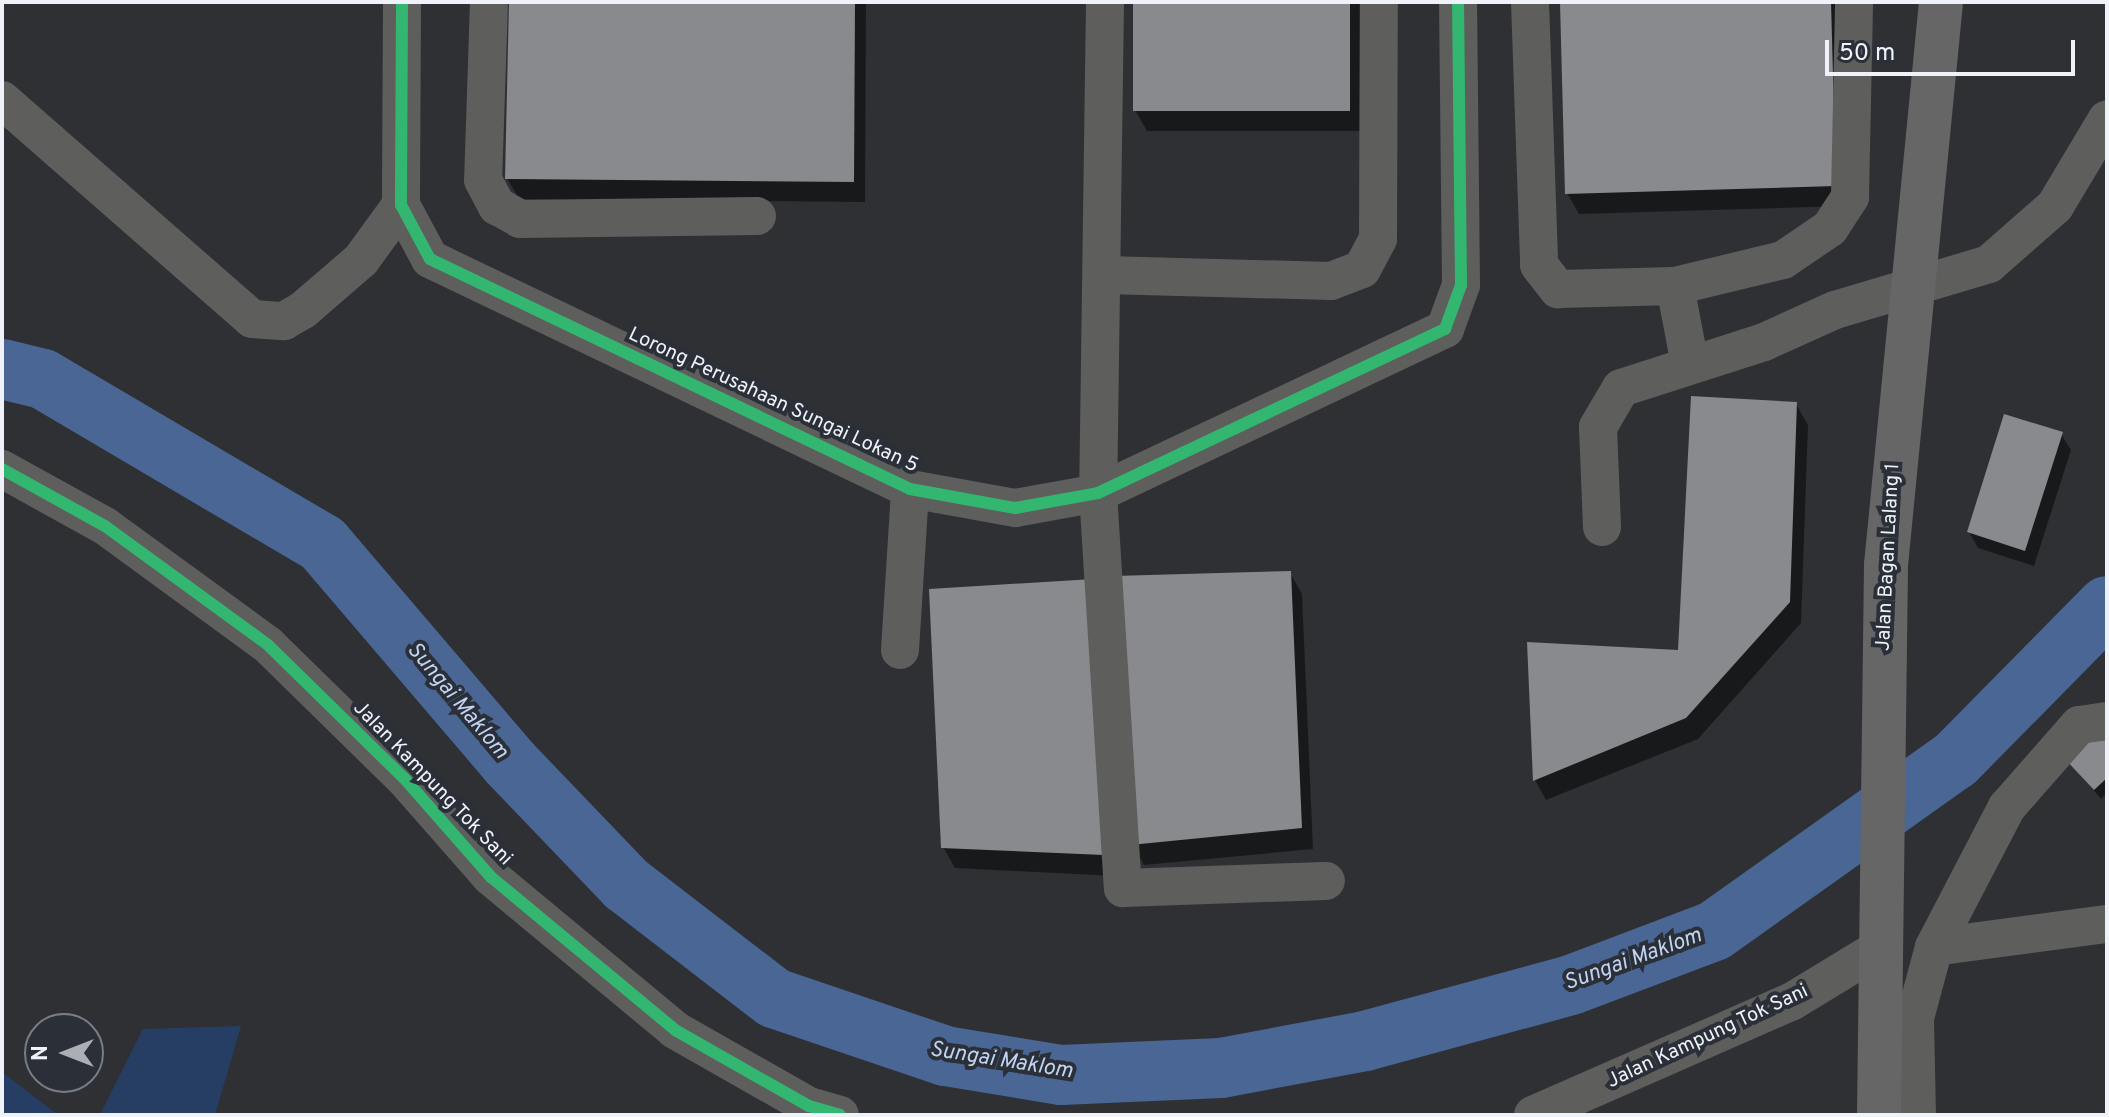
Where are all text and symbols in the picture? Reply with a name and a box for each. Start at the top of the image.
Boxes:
scale bar [1829,24,2079,74]
text: 50 m [1839,39,1895,69]
street label: Lorong Perusahaan Sungai Lokan 5 [624,323,922,479]
street label: Jalan Bagan Lalang 1 [1872,462,1906,652]
water label: Sungai Maklom [401,637,513,765]
street label: Jalan Kampung Tok Sani [347,697,517,871]
water label: Sungai Maklom [1561,923,1705,997]
street label: Jalan Kampung Tok Sani [1603,980,1813,1094]
north arrow [24,1013,104,1093]
water label: Sungai Maklom [928,1037,1074,1085]
text: N [28,1045,55,1061]

